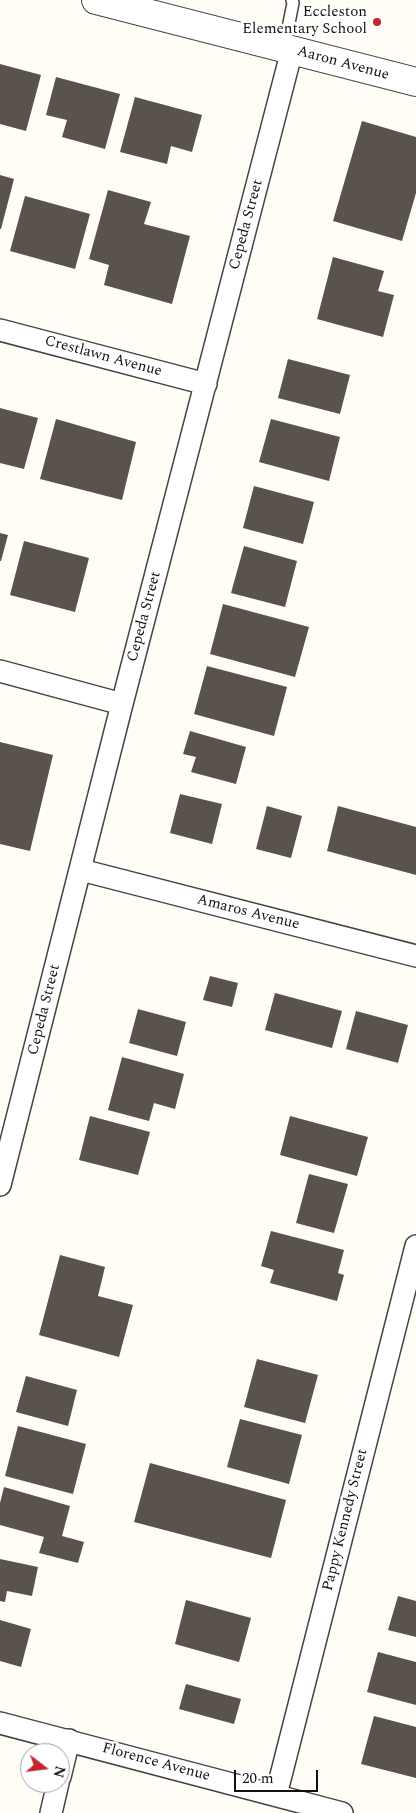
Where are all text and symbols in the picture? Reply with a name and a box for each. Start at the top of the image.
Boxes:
place label: Eccleston Elementary School [242,4,367,39]
marker: Eccleston Elementary School [371,16,383,28]
street label: Aaron Avenue [295,43,391,85]
street label: Cepeda Street [226,178,268,272]
street label: Crestlawn Avenue [42,333,164,381]
street label: Cepeda Street [124,570,166,664]
street label: Amaros Avenue [195,892,301,934]
street label: Cepeda Street [25,963,65,1057]
street label: Pappy Kennedy Street [320,1447,372,1593]
street label: Florence Avenue [100,1740,212,1786]
north arrow [20,1743,70,1793]
scale bar [236,1760,320,1792]
text: N [47,1764,71,1780]
text: 20 m [242,1767,274,1790]

